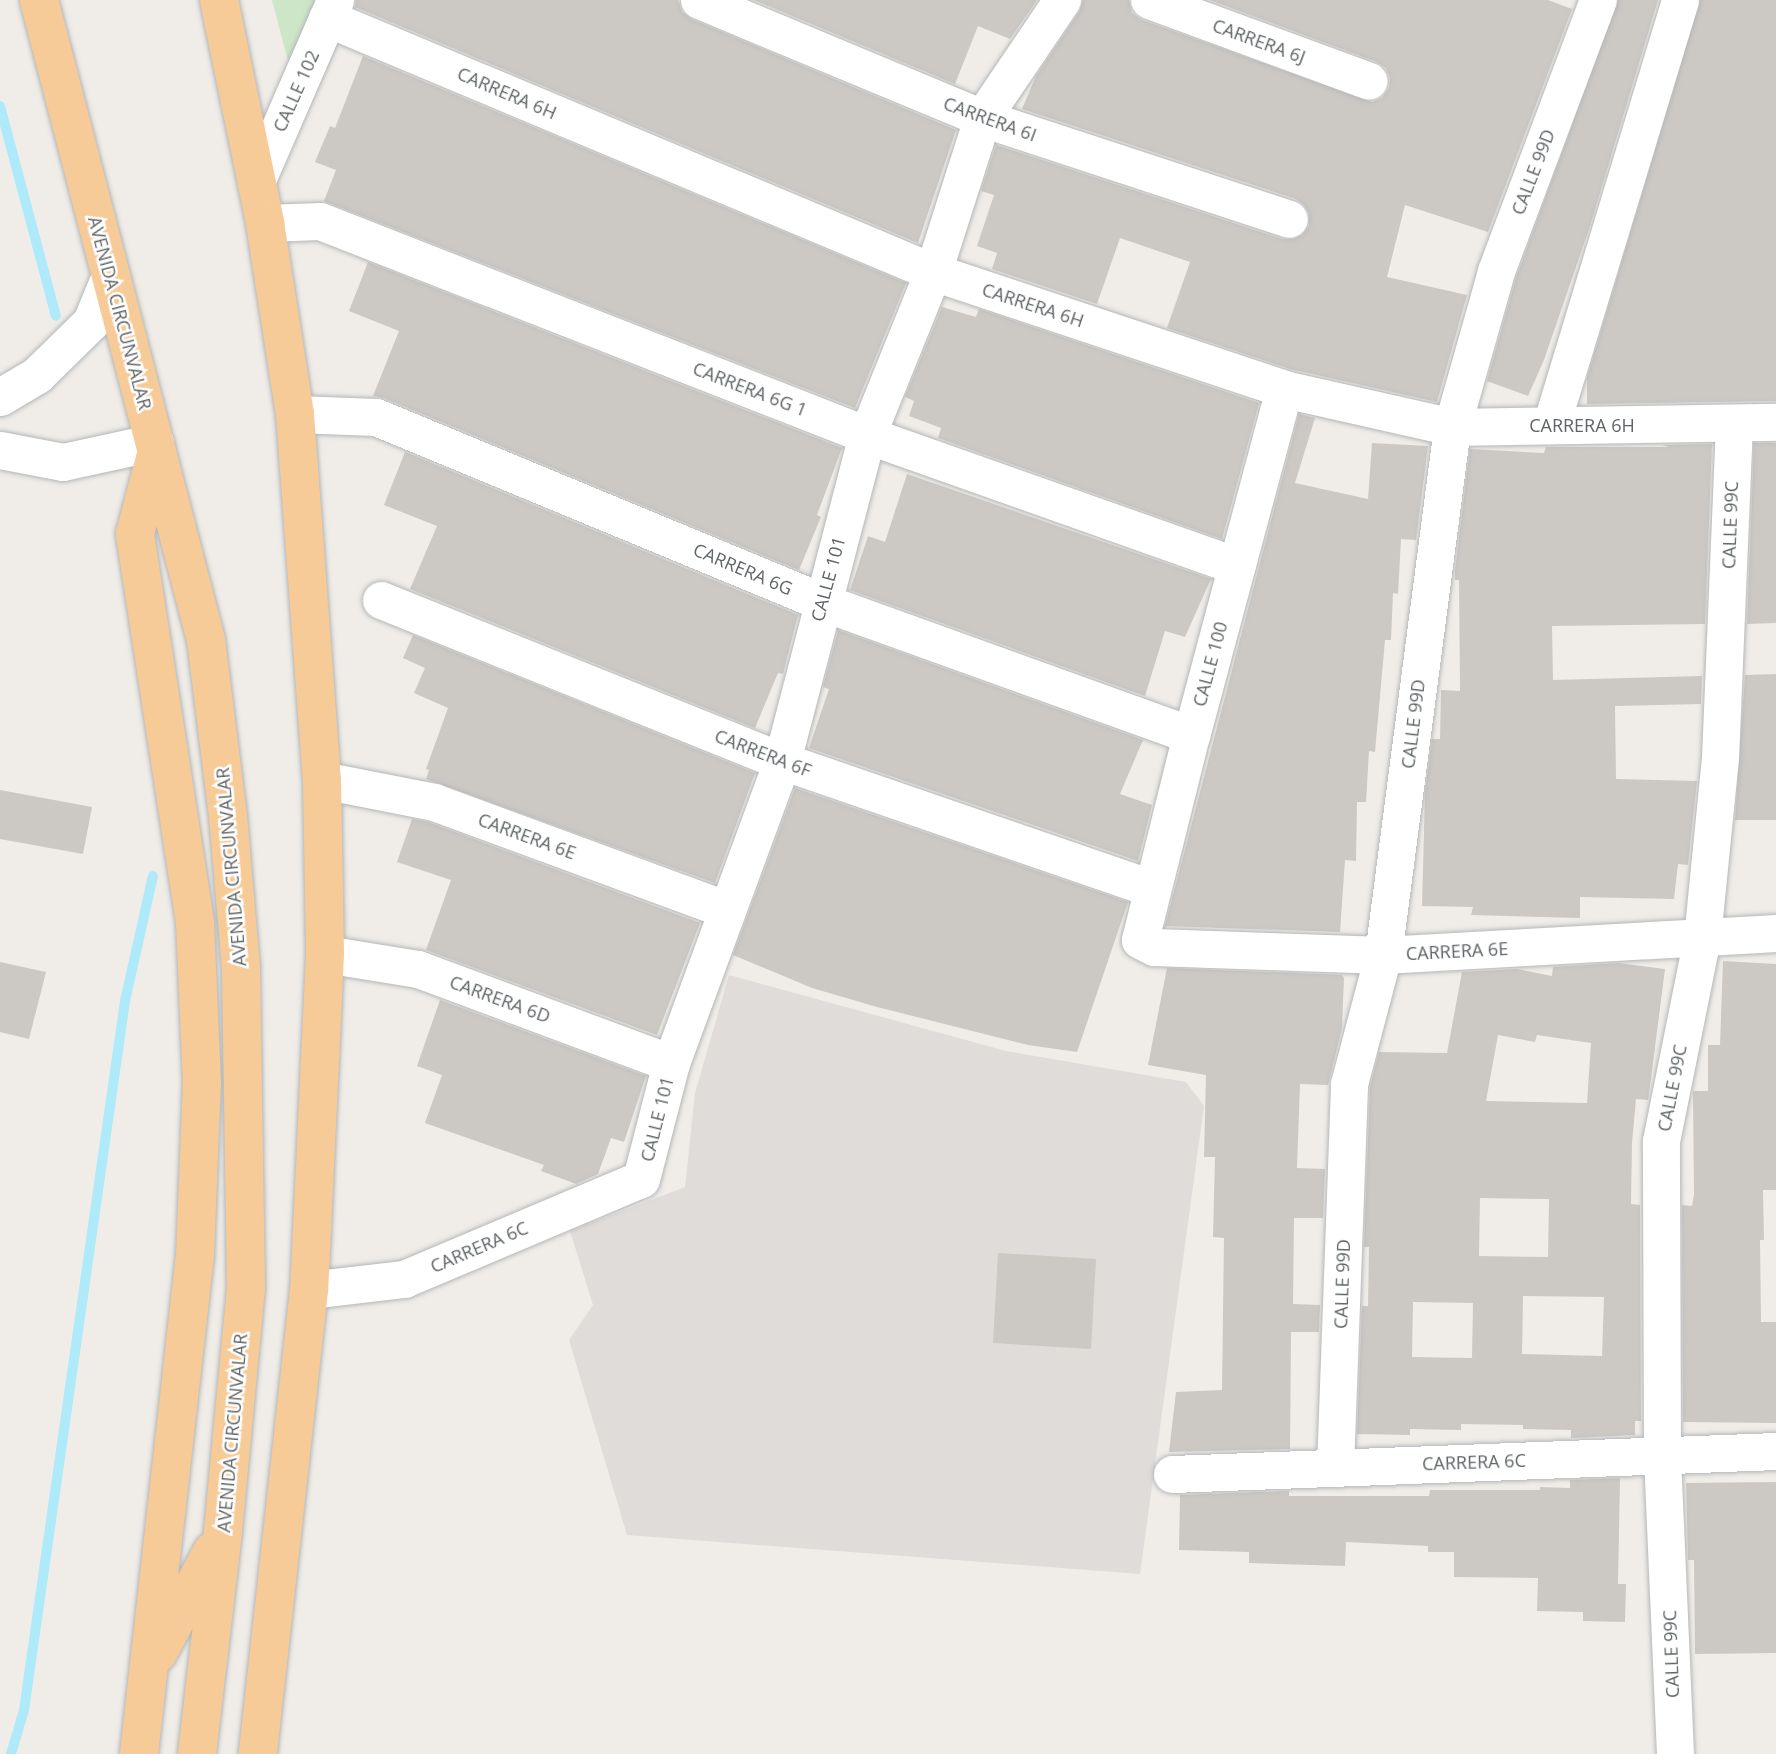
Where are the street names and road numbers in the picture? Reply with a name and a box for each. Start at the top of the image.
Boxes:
street label: CARRERA 6J [1210,14,1308,68]
street label: CALLE 102 [268,47,324,135]
street label: CARRERA 6H [454,62,560,124]
street label: CARRERA 6I [941,92,1039,146]
street label: CALLE 99D [1507,126,1559,218]
street label: AVENIDA CIRCUNVALAR [84,214,156,412]
street label: CARRERA 6H [979,278,1087,332]
street label: CARRERA 6G 1 [690,357,810,421]
street label: CARRERA 6H [1529,414,1635,436]
street label: CALLE 99C [1718,481,1742,569]
street label: CALLE 101 [806,534,850,624]
street label: CARRERA 6G [690,538,796,600]
street label: CALLE 100 [1188,619,1232,709]
street label: CALLE 99D [1397,678,1429,770]
street label: CARRERA 6F [712,725,814,781]
street label: AVENIDA CIRCUNVALAR [212,767,250,967]
street label: CARRERA 6E [475,808,579,864]
street label: CARRERA 6E [1405,938,1509,964]
street label: CARRERA 6D [447,971,553,1027]
street label: CALLE 99C [1653,1043,1691,1133]
street label: CALLE 101 [636,1074,678,1164]
street label: CARRERA 6C [427,1217,531,1277]
street label: CALLE 99D [1330,1239,1354,1329]
street label: AVENIDA CIRCUNVALAR [213,1333,251,1533]
street label: CARRERA 6C [1422,1449,1526,1475]
street label: CALLE 99C [1659,1610,1683,1698]

